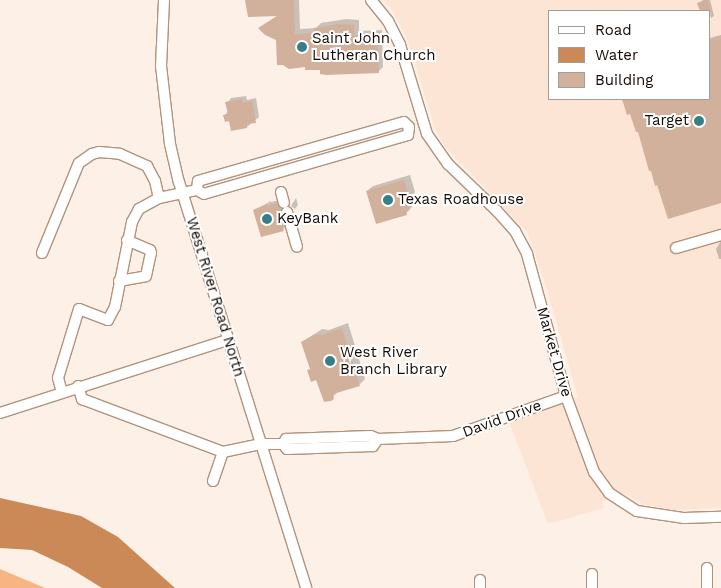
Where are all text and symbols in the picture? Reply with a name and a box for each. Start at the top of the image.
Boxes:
legend [548,10,711,100]
text: Road [595,21,632,39]
place label: Saint John Lutheran Church [312,29,435,64]
marker: Saint John Lutheran Church [296,41,308,53]
text: Water [595,46,638,64]
text: Building [595,71,653,89]
place label: Target [645,112,689,130]
marker: Target [693,115,705,127]
place label: Texas Roadhouse [398,191,524,209]
marker: Texas Roadhouse [382,194,394,206]
place label: KeyBank [277,210,338,228]
marker: KeyBank [261,213,273,225]
street label: West River Road North [182,215,248,379]
street label: Market Drive [533,305,575,399]
place label: West River Branch Library [340,343,447,378]
marker: West River Branch Library [324,355,336,367]
street label: David Drive [460,396,544,442]

